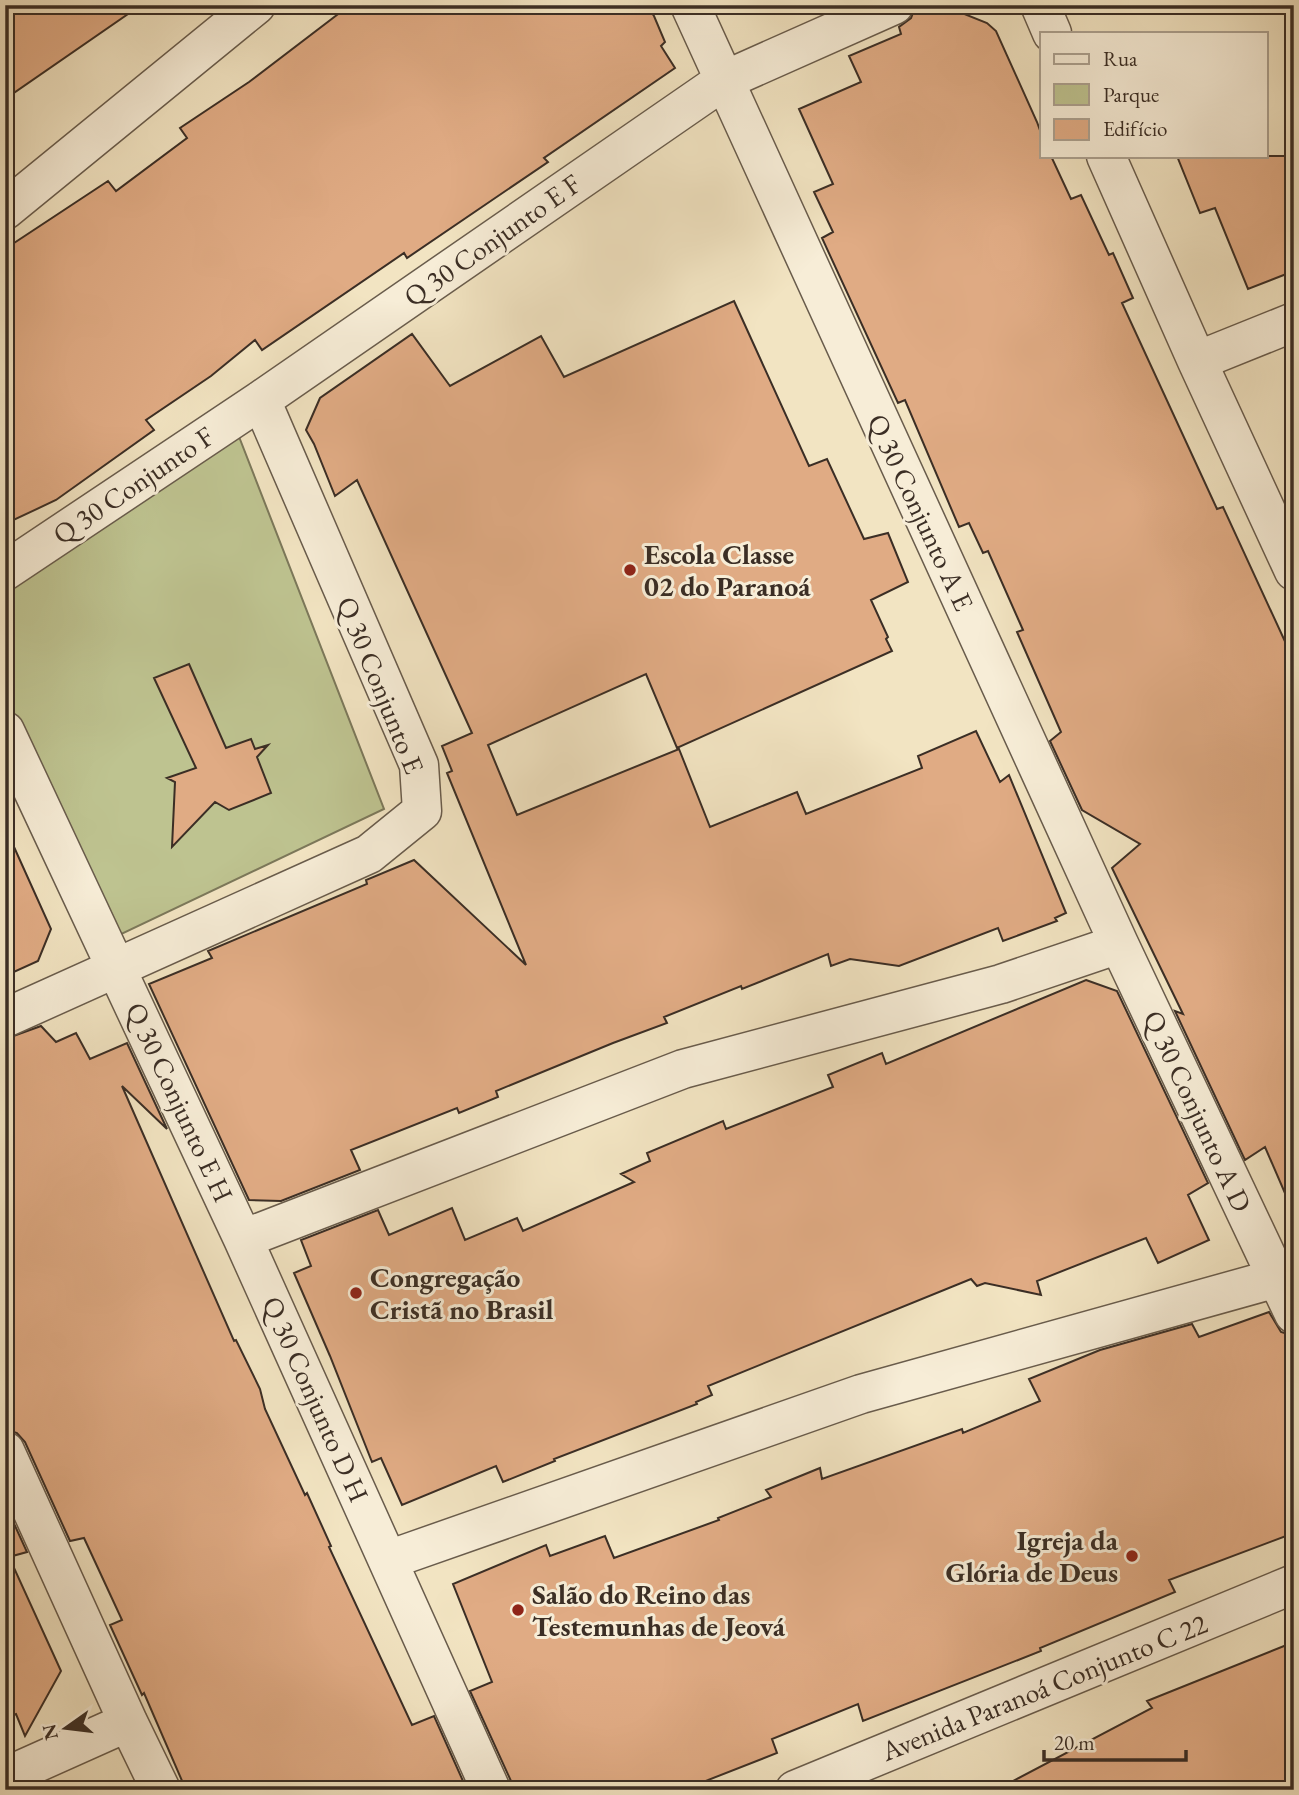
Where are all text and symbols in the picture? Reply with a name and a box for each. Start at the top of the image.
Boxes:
legend [1040,32,1268,158]
text: Rua [1103,45,1138,72]
text: Parque [1103,81,1159,108]
text: Edifício [1103,115,1167,142]
street label: Q 30 Conjunto E F [397,166,587,314]
street label: Q 30 Conjunto A E [860,408,982,616]
street label: Q 30 Conjunto F [46,418,220,552]
place label: Escola Classe 02 do Paranoá [644,536,811,604]
marker: Escola Classe 02 do Paranoá [622,562,638,578]
street label: Q 30 Conjunto E [329,591,433,779]
street label: Q 30 Conjunto E H [118,996,242,1208]
street label: Q 30 Conjunto A D [1136,1005,1260,1217]
place label: Congregação Cristã no Brasil [370,1259,553,1327]
marker: Congregação Cristã no Brasil [348,1285,364,1301]
street label: Q 30 Conjunto D H [255,1291,377,1507]
place label: Igreja da Glória de Deus [946,1522,1119,1590]
marker: Igreja da Glória de Deus [1124,1548,1140,1564]
place label: Salão do Reino das Testemunhas de Jeová [532,1576,786,1644]
marker: Salão do Reino das Testemunhas de Jeová [510,1602,526,1618]
street label: Avenida Paranoá Conjunto C 22 [875,1605,1213,1769]
north arrow [32,1694,102,1764]
scale bar [1044,1718,1185,1762]
text: N [36,1721,64,1742]
text: 20 m [1054,1729,1095,1756]

